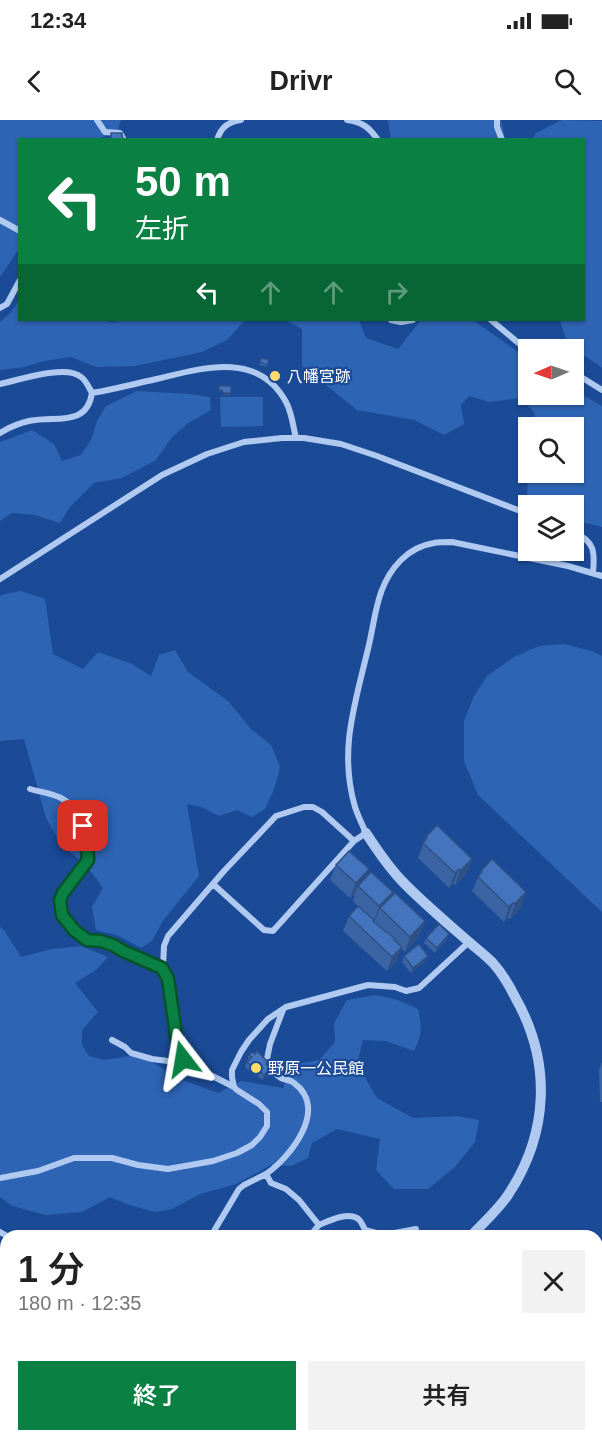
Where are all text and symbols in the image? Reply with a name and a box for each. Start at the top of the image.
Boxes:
text: 12:34 [30,8,86,33]
icon: back [18,65,51,98]
icon: search [551,65,584,98]
text: Drivr [269,66,333,96]
text: 50 m [135,158,231,205]
icon: left [36,162,114,240]
text: 左折 [135,214,189,244]
icon: left [191,276,224,309]
icon: ahead [254,276,287,309]
icon: ahead [317,276,350,309]
icon: right [380,276,413,309]
north arrow [518,339,584,405]
map controls [518,339,584,561]
place label: 八幡宮跡 [287,368,351,385]
marker: 八幡宮跡 [268,369,282,383]
button: search [518,417,584,483]
button: layers [518,495,584,561]
pin [57,800,108,851]
icon: arrive [66,809,99,842]
position arrow [151,1027,215,1091]
place label: 野原一公民館 [268,1060,364,1077]
marker: 野原一公民館 [249,1061,263,1075]
text: 1 分 [18,1249,84,1290]
button: close [522,1250,585,1313]
text: 180 m · 12:35 [18,1292,141,1314]
button: 終了 [18,1361,296,1430]
button: 共有 [308,1361,585,1430]

